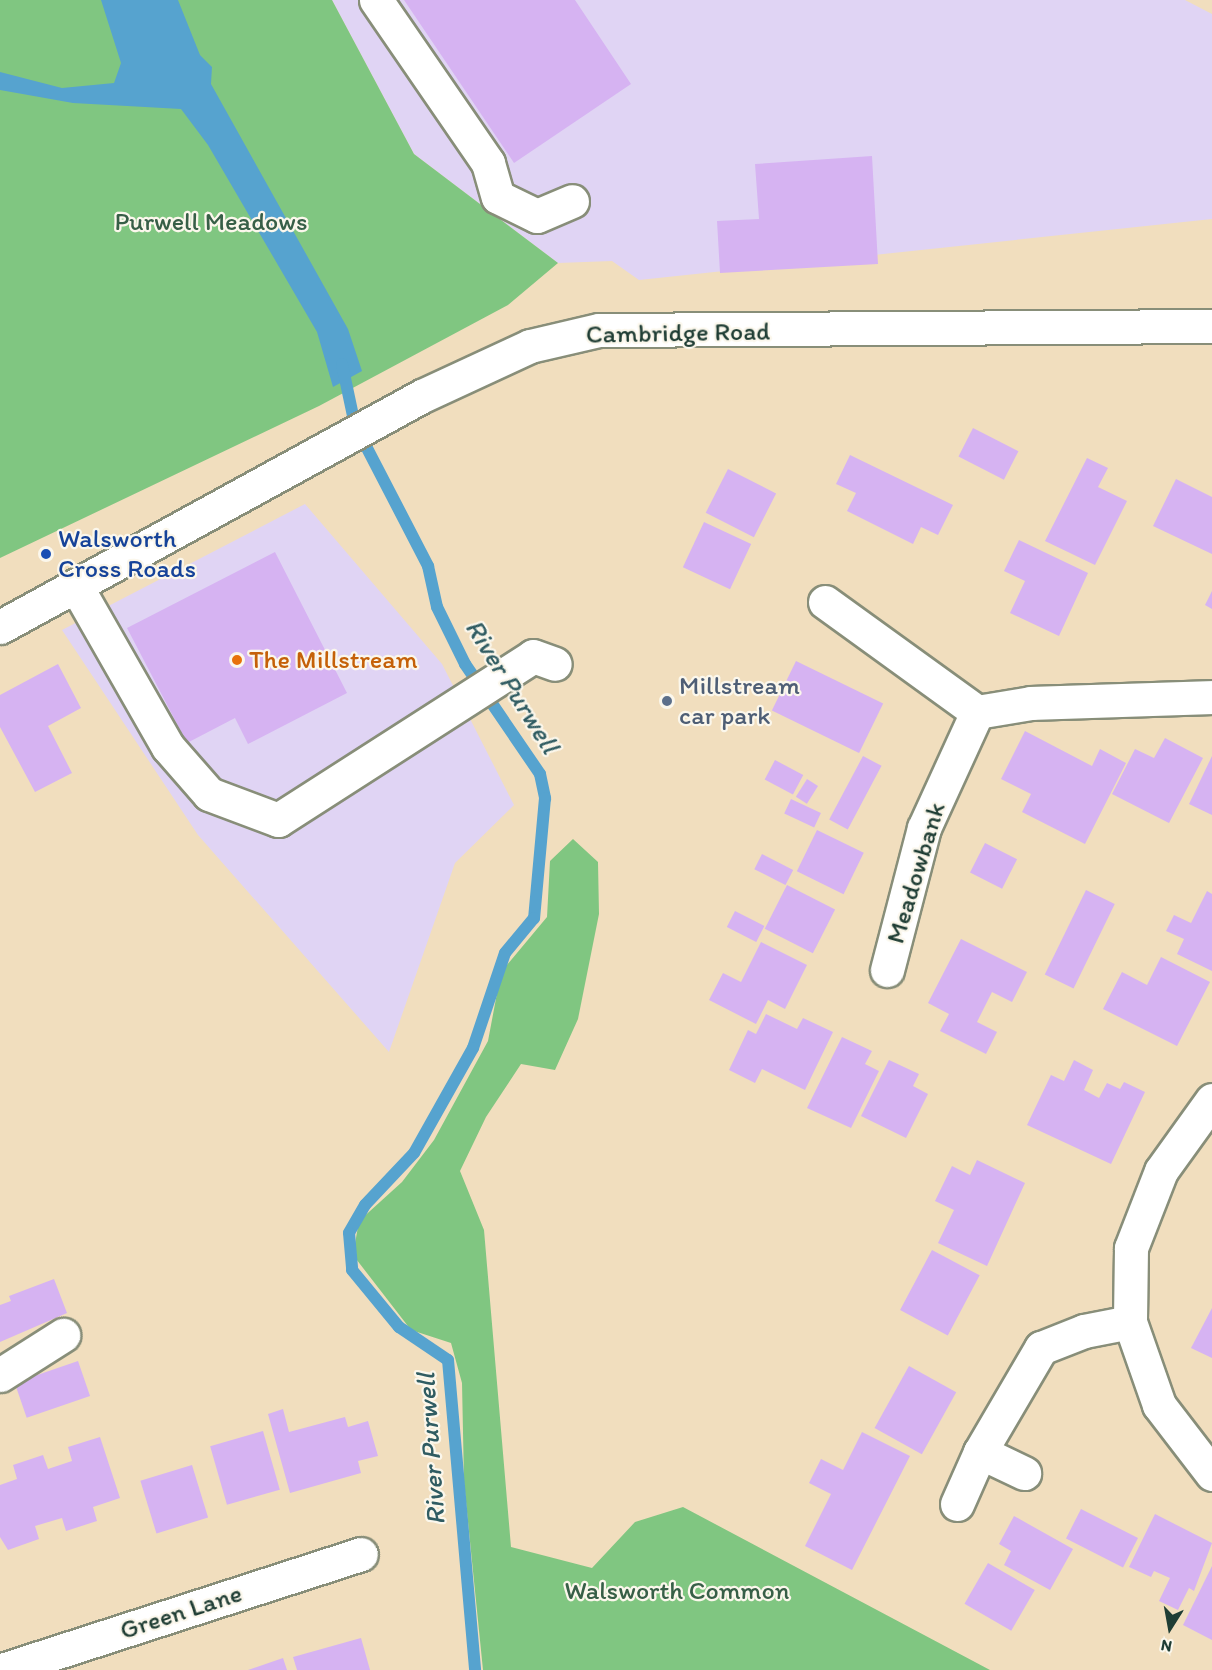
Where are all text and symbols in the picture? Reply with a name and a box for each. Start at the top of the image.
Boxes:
park label: Purwell Meadows [115,206,307,238]
street label: Cambridge Road [585,316,771,350]
place label: Walsworth Cross Roads [58,523,195,584]
marker: Walsworth Cross Roads [39,547,53,561]
water label: River Purwell [459,613,567,759]
place label: The Millstream [249,644,417,676]
marker: The Millstream [230,653,244,667]
place label: Millstream car park [679,670,800,732]
marker: Millstream car park [660,694,674,708]
street label: Meadowbank [880,799,952,947]
water label: River Purwell [409,1372,451,1526]
park label: Walsworth Common [564,1575,790,1607]
street label: Green Lane [116,1578,246,1646]
north arrow [1140,1598,1200,1658]
text: N [1159,1636,1174,1657]

